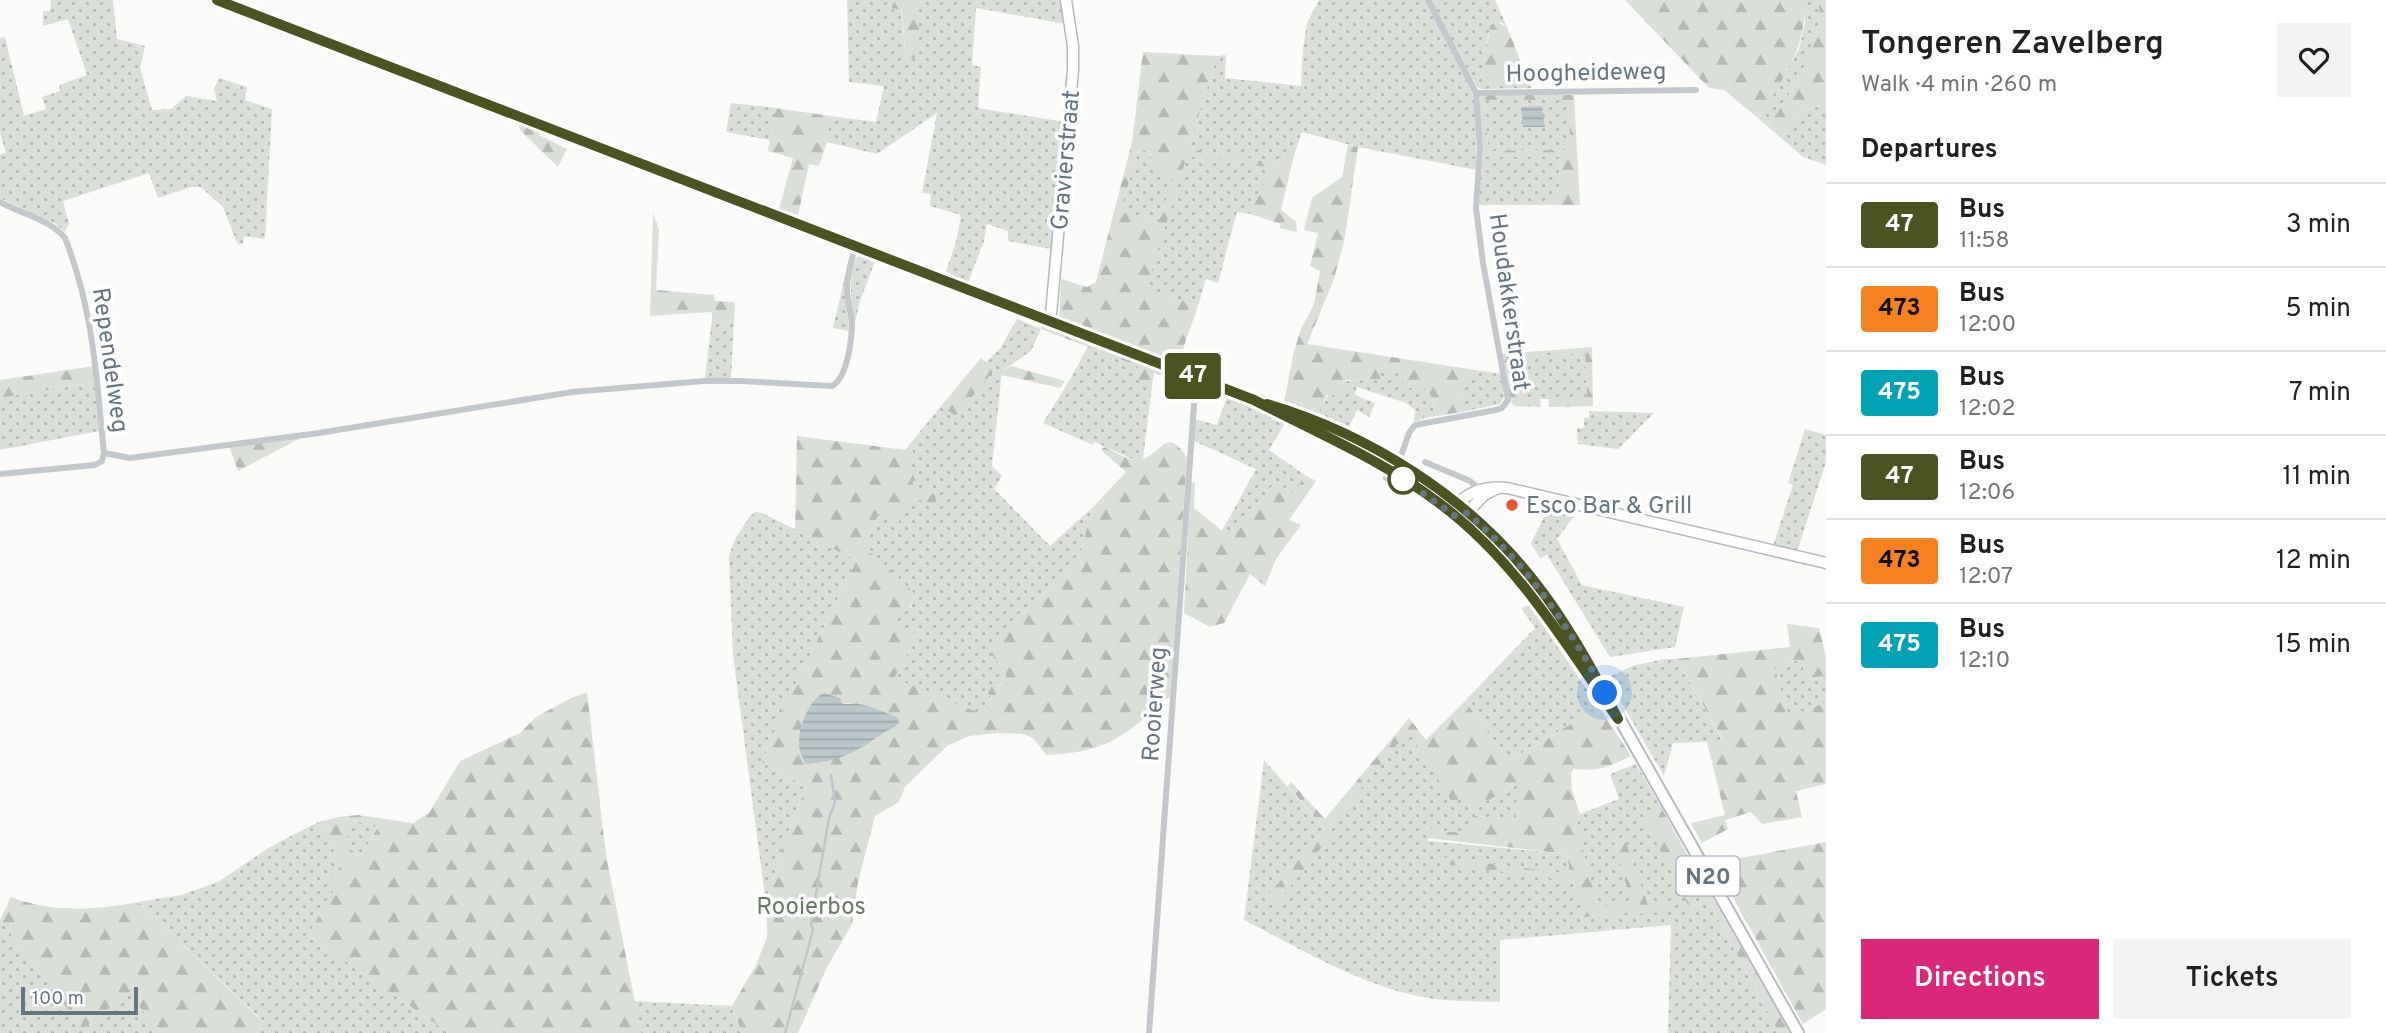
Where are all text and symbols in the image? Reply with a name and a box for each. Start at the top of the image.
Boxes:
button: heart [2277,23,2351,97]
text: Tongeren Zavelberg [1861,24,2164,66]
street label: Hoogheideweg [1505,58,1667,90]
text: Walk · 4 min · 260 m [1861,71,2057,100]
street label: Gravierstraat [1046,89,1088,232]
text: Departures [1861,134,1998,167]
text: Bus [1959,194,2005,227]
text: 3 min [2286,209,2351,242]
text: 47 [1885,210,1914,240]
street label: Houdakkerstraat [1481,212,1535,393]
text: 11:58 [1959,227,2010,256]
text: Bus [1959,278,2005,311]
street label: Rependelweg [84,286,134,435]
text: 5 min [2285,293,2351,326]
text: 473 [1878,294,1921,324]
text: 12:00 [1959,311,2016,340]
line badge: 47 [1162,353,1224,399]
text: 47 [1179,361,1207,391]
text: Bus [1959,362,2005,395]
text: 7 min [2289,377,2351,410]
text: 475 [1878,378,1921,408]
text: 12:02 [1959,395,2016,424]
text: Bus [1959,446,2005,479]
text: 11 min [2282,461,2351,494]
text: 47 [1885,462,1914,492]
unlabelled marker [1388,464,1418,494]
text: 12:06 [1959,479,2015,508]
place label: Esco Bar & Grill [1526,492,1692,522]
marker: Esco Bar & Grill [1504,497,1520,513]
text: Bus [1959,530,2005,563]
text: 12 min [2276,545,2351,578]
text: 473 [1878,546,1921,576]
text: 12:07 [1959,563,2013,592]
text: Bus [1959,614,2005,647]
text: 15 min [2276,629,2351,662]
text: 475 [1878,630,1921,660]
street label: Rooierweg [1137,646,1175,763]
text: 12:10 [1959,647,2010,676]
your location [1587,675,1622,710]
road number: N20 [1676,856,1740,896]
park label: Rooierbos [756,893,866,923]
button: Directions [1861,939,2099,1019]
button: Tickets [2113,939,2351,1019]
scale bar [21,984,138,1016]
text: 100 m [32,987,84,1011]

